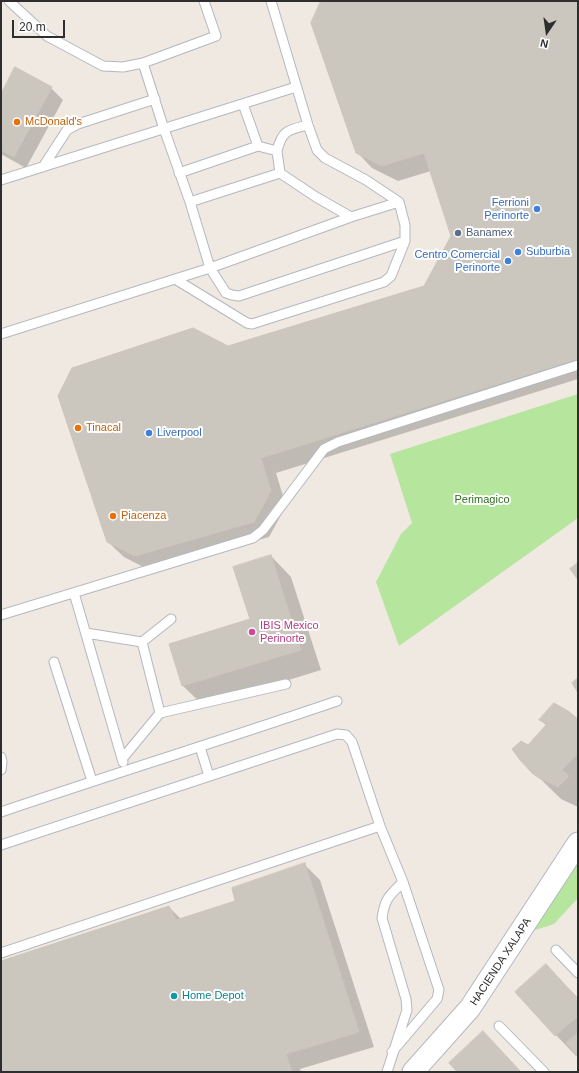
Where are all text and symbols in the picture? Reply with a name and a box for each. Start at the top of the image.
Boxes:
scale bar [14,12,67,38]
north arrow [527,12,567,52]
text: 20 m [19,20,46,34]
text: N [539,37,550,50]
place label: McDonald's [25,115,82,129]
marker: McDonald's [12,117,22,127]
place label: Ferrioni Perinorte [484,196,529,222]
marker: Ferrioni Perinorte [532,204,542,214]
place label: Banamex [466,226,512,240]
marker: Banamex [453,228,463,238]
place label: Suburbia [526,245,570,259]
marker: Suburbia [513,247,523,257]
place label: Centro Comercial Perinorte [414,248,500,274]
marker: Centro Comercial Perinorte [503,256,513,266]
place label: Tinacal [86,421,121,435]
marker: Tinacal [73,423,83,433]
place label: Liverpool [157,426,202,440]
marker: Liverpool [144,428,154,438]
park label: Perimagico [454,493,510,507]
place label: Piacenza [121,509,166,523]
marker: Piacenza [108,511,118,521]
place label: IBIS Mexico Perinorte [260,619,319,645]
marker: IBIS Mexico Perinorte [247,627,257,637]
street label: HACIENDA XALAPA [468,916,534,1008]
place label: Home Depot [182,989,244,1003]
marker: Home Depot [169,991,179,1001]

